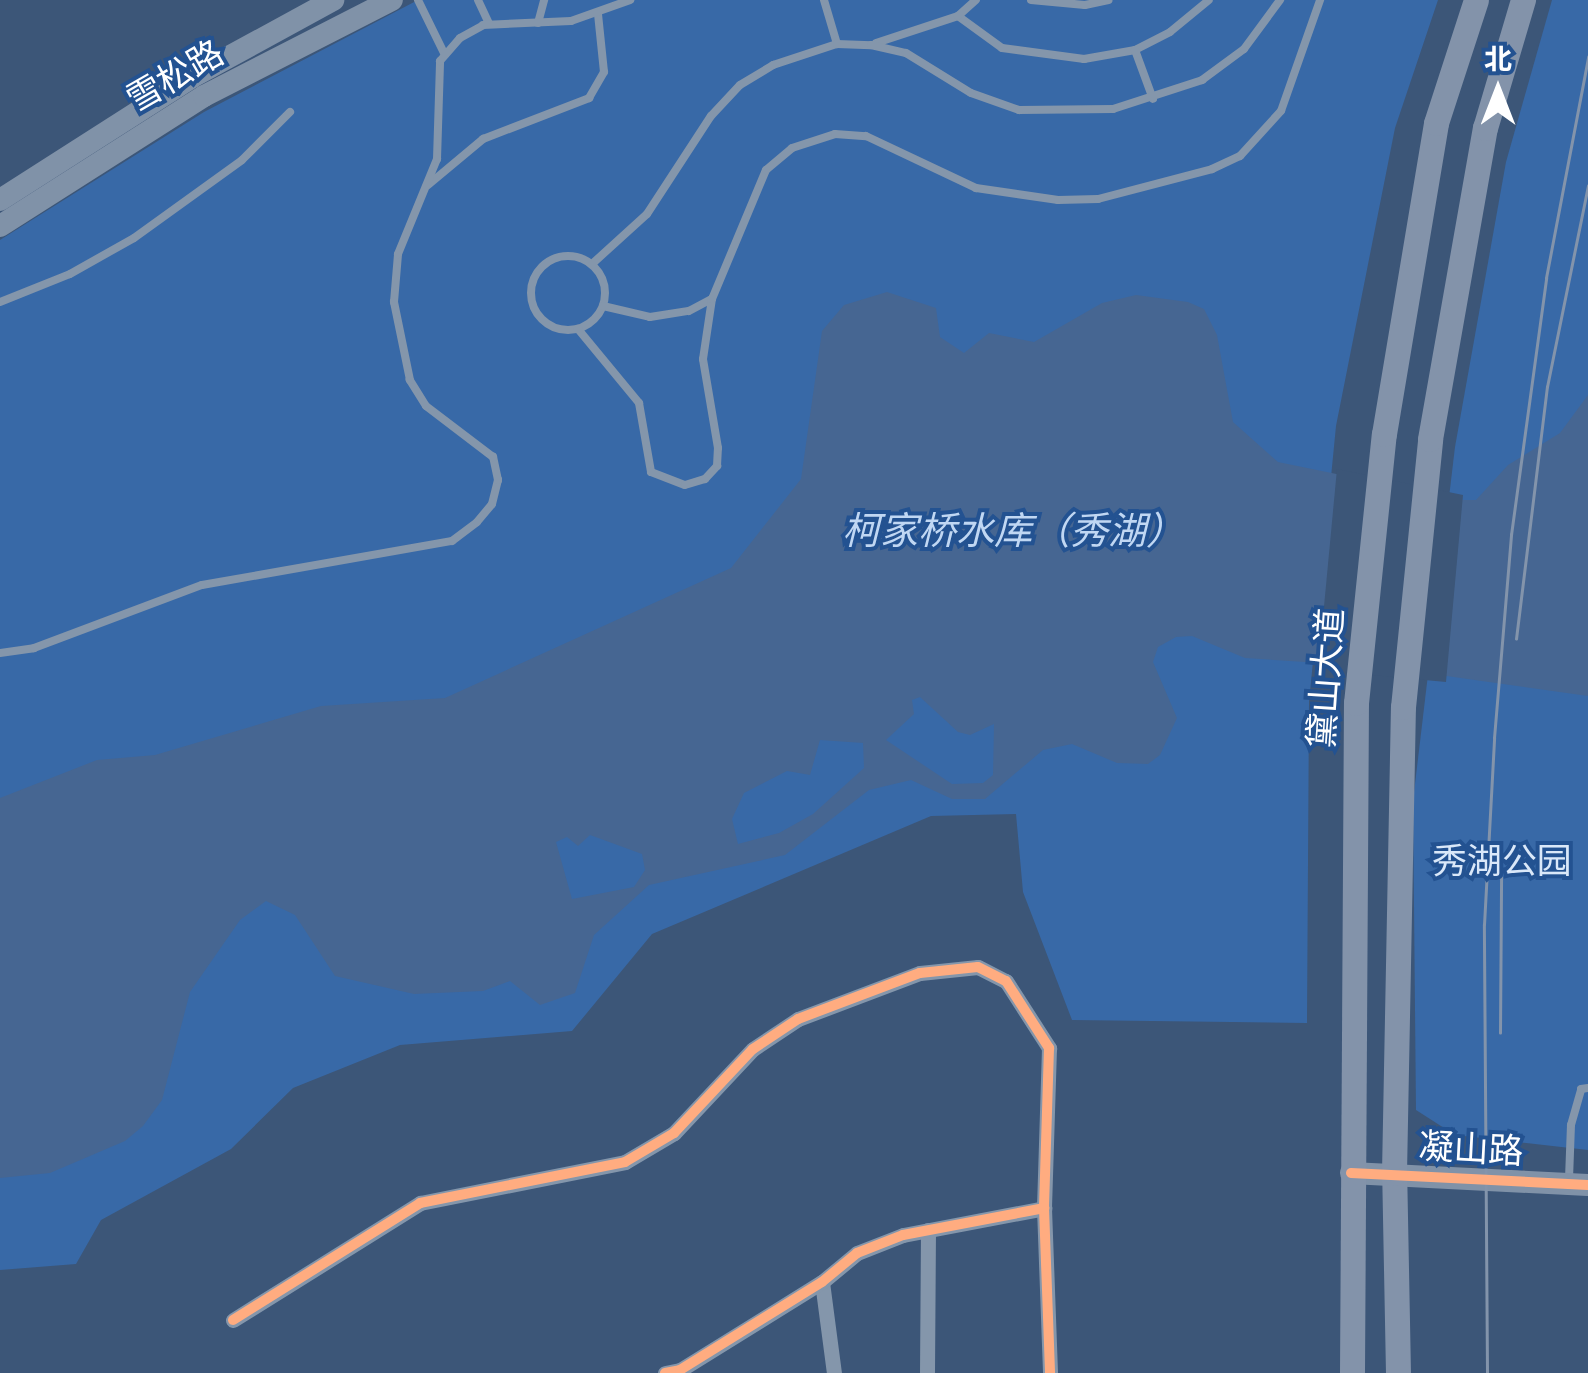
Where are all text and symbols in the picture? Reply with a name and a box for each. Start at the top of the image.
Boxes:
street label: 雪松路 [119,32,231,120]
north arrow [1448,40,1548,140]
text: 北 [1484,43,1512,76]
water label: 柯家桥水库（秀湖） [842,509,1184,555]
street label: 黛山大道 [1300,607,1352,749]
park label: 秀湖公园 [1432,840,1572,882]
street label: 凝山路 [1417,1125,1525,1173]

